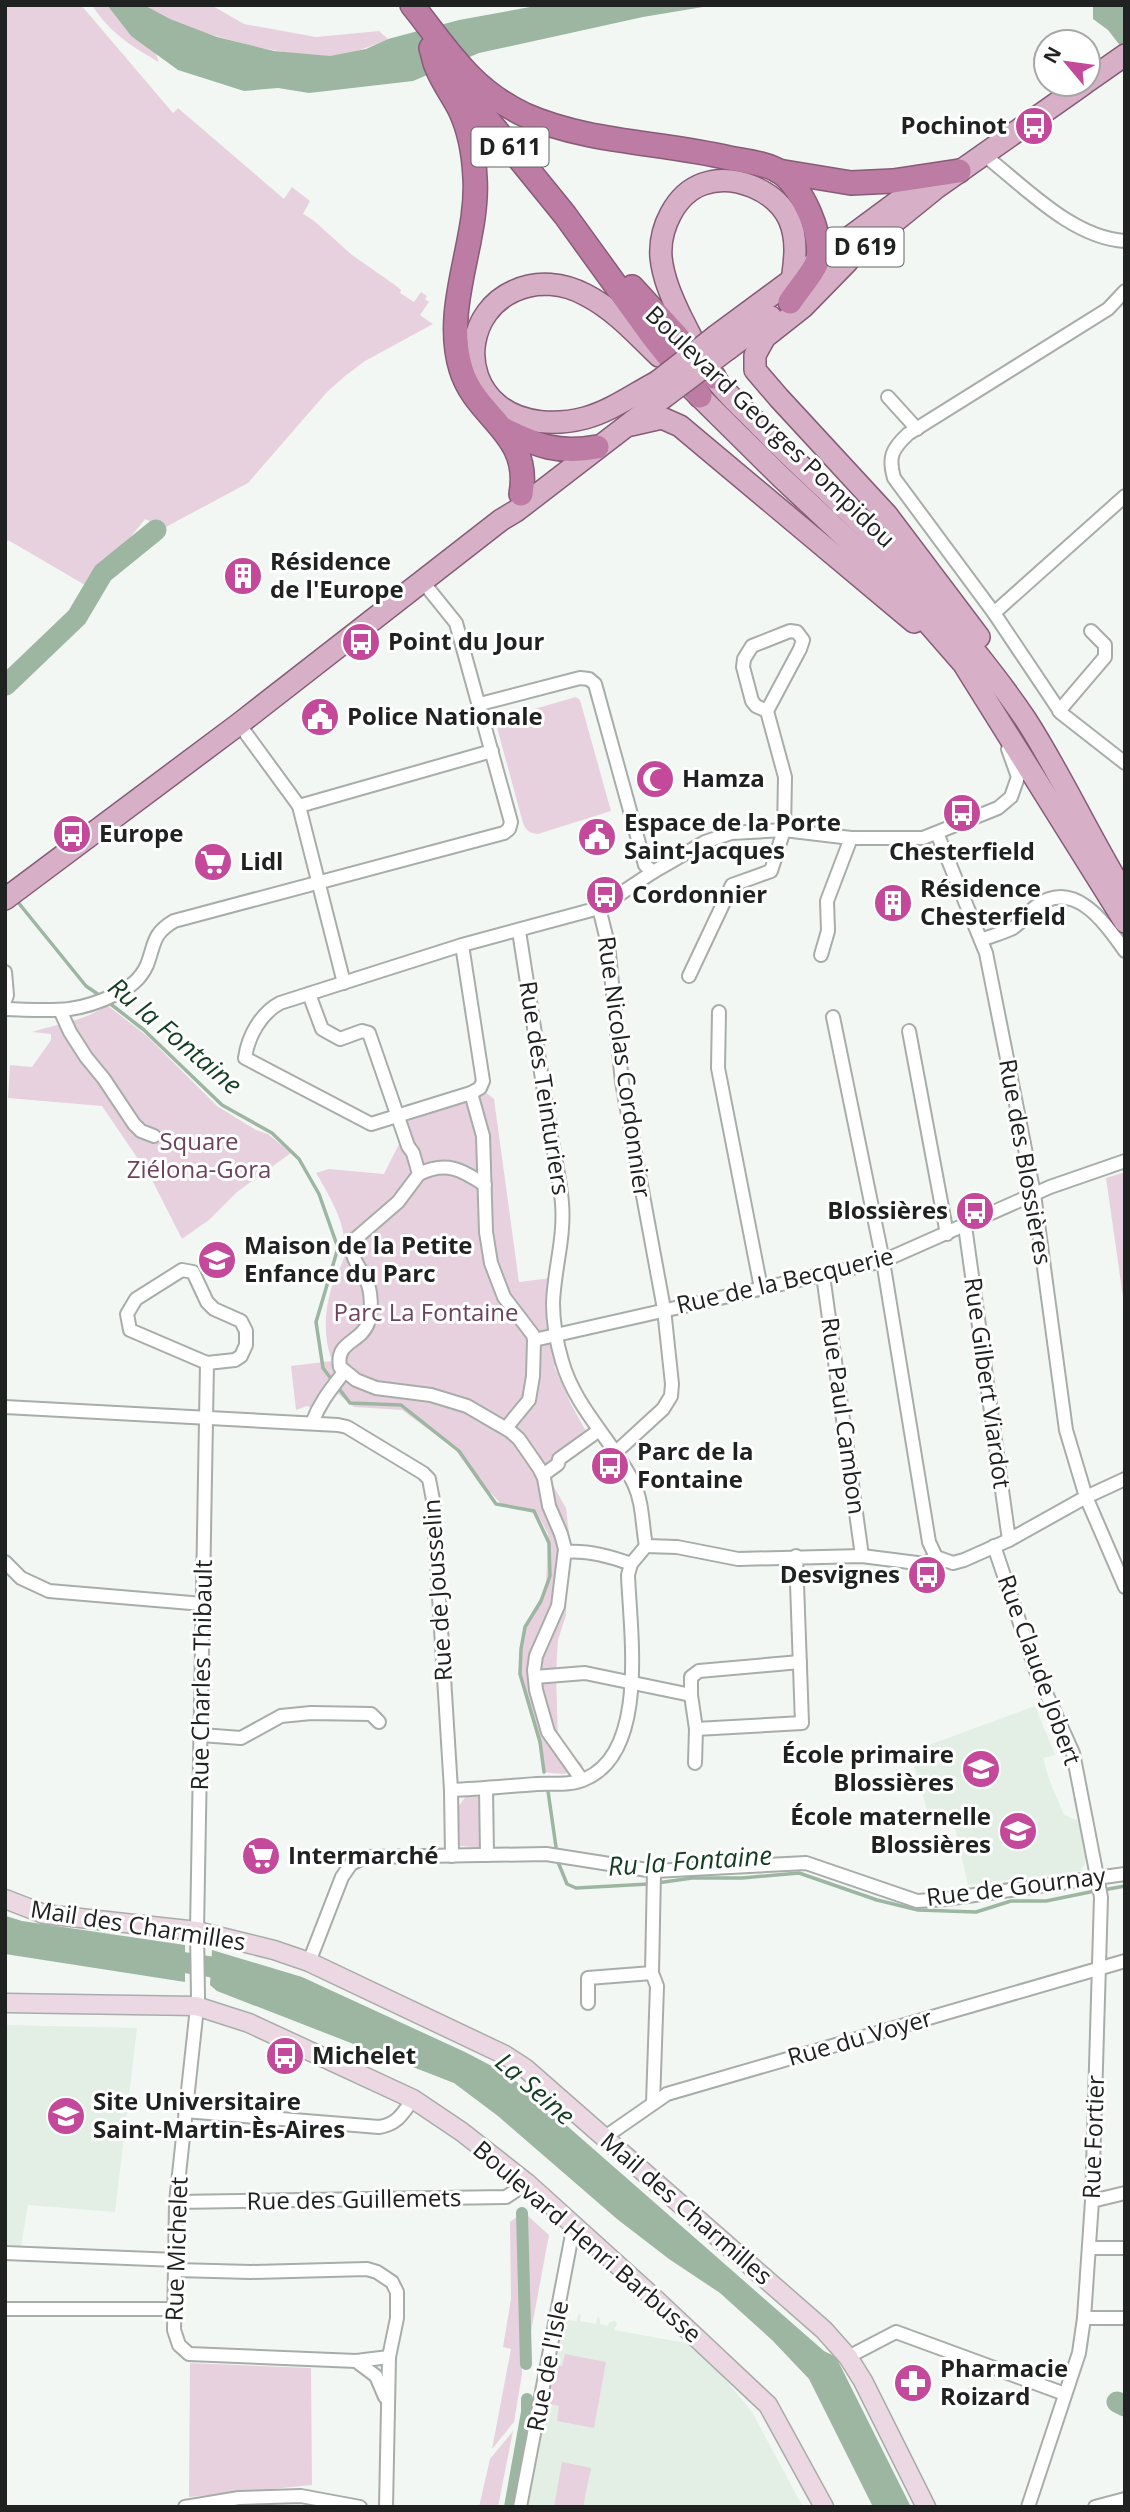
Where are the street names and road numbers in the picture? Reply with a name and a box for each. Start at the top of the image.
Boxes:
road number: D 611 [472,128,548,166]
road number: D 619 [826,228,903,266]
street label: Boulevard Georges Pompidou [639,298,903,554]
street label: Rue Nicolas Cordonnier [591,934,660,1200]
street label: Rue des Teinturiers [512,978,579,1197]
street label: Rue des Blossières [992,1056,1061,1267]
street label: Rue de la Becquerie [673,1238,897,1321]
street label: Rue Gilbert Viardot [957,1275,1020,1490]
street label: Rue Paul Cambon [814,1315,875,1516]
street label: Rue de Jousselin [414,1498,459,1682]
street label: Rue Charles Thibault [182,1559,219,1791]
street label: Rue Claude Jobert [991,1570,1090,1769]
street label: Rue de Gournay [924,1858,1108,1913]
street label: Mail des Charmilles [28,1891,248,1958]
street label: Rue du Voyer [783,2000,936,2073]
street label: Rue Fortier [1074,2074,1111,2199]
street label: Mail des Charmilles [594,2124,780,2292]
street label: Boulevard Henri Barbusse [467,2132,709,2349]
street label: Rue Michelet [156,2176,195,2322]
street label: Rue des Guillemets [246,2180,462,2217]
street label: Rue de l'Isle [518,2297,575,2434]

